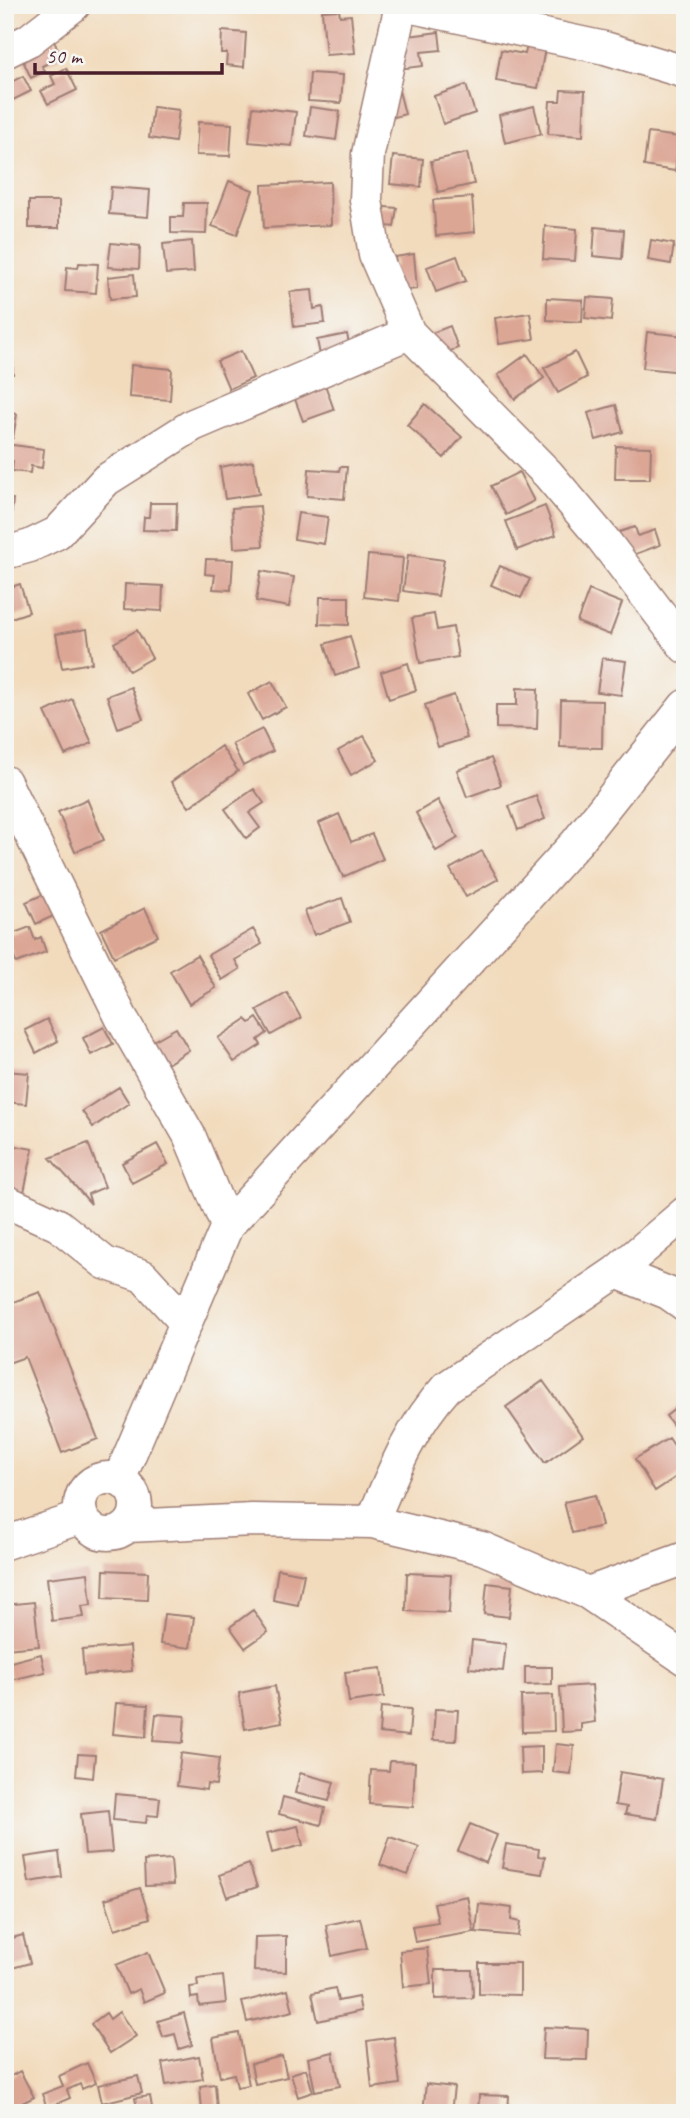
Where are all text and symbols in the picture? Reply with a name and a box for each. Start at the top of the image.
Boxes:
scale bar [35,32,222,76]
text: 50 m [46,43,84,69]

